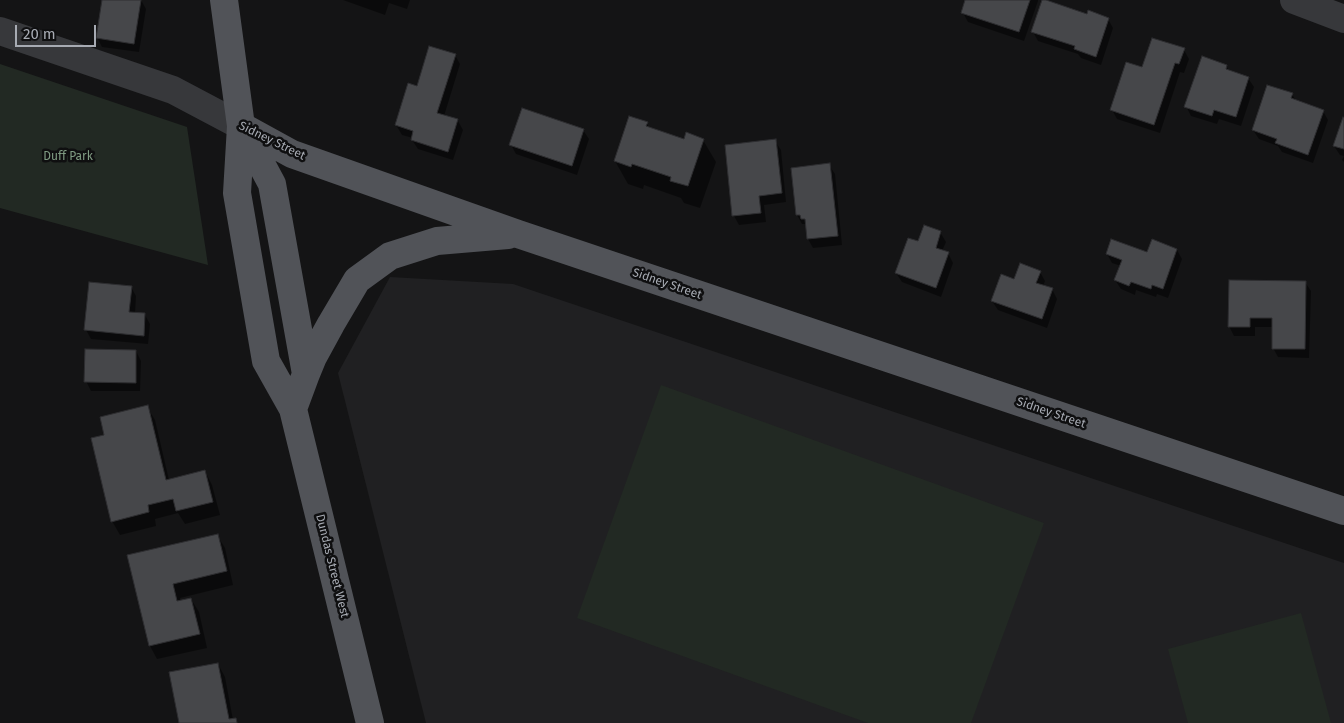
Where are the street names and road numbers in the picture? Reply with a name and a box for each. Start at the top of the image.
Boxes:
street label: Sidney Street [236,119,308,163]
street label: Sidney Street [630,265,704,303]
street label: Sidney Street [1014,394,1088,432]
street label: Dundas Street West [312,513,352,619]

